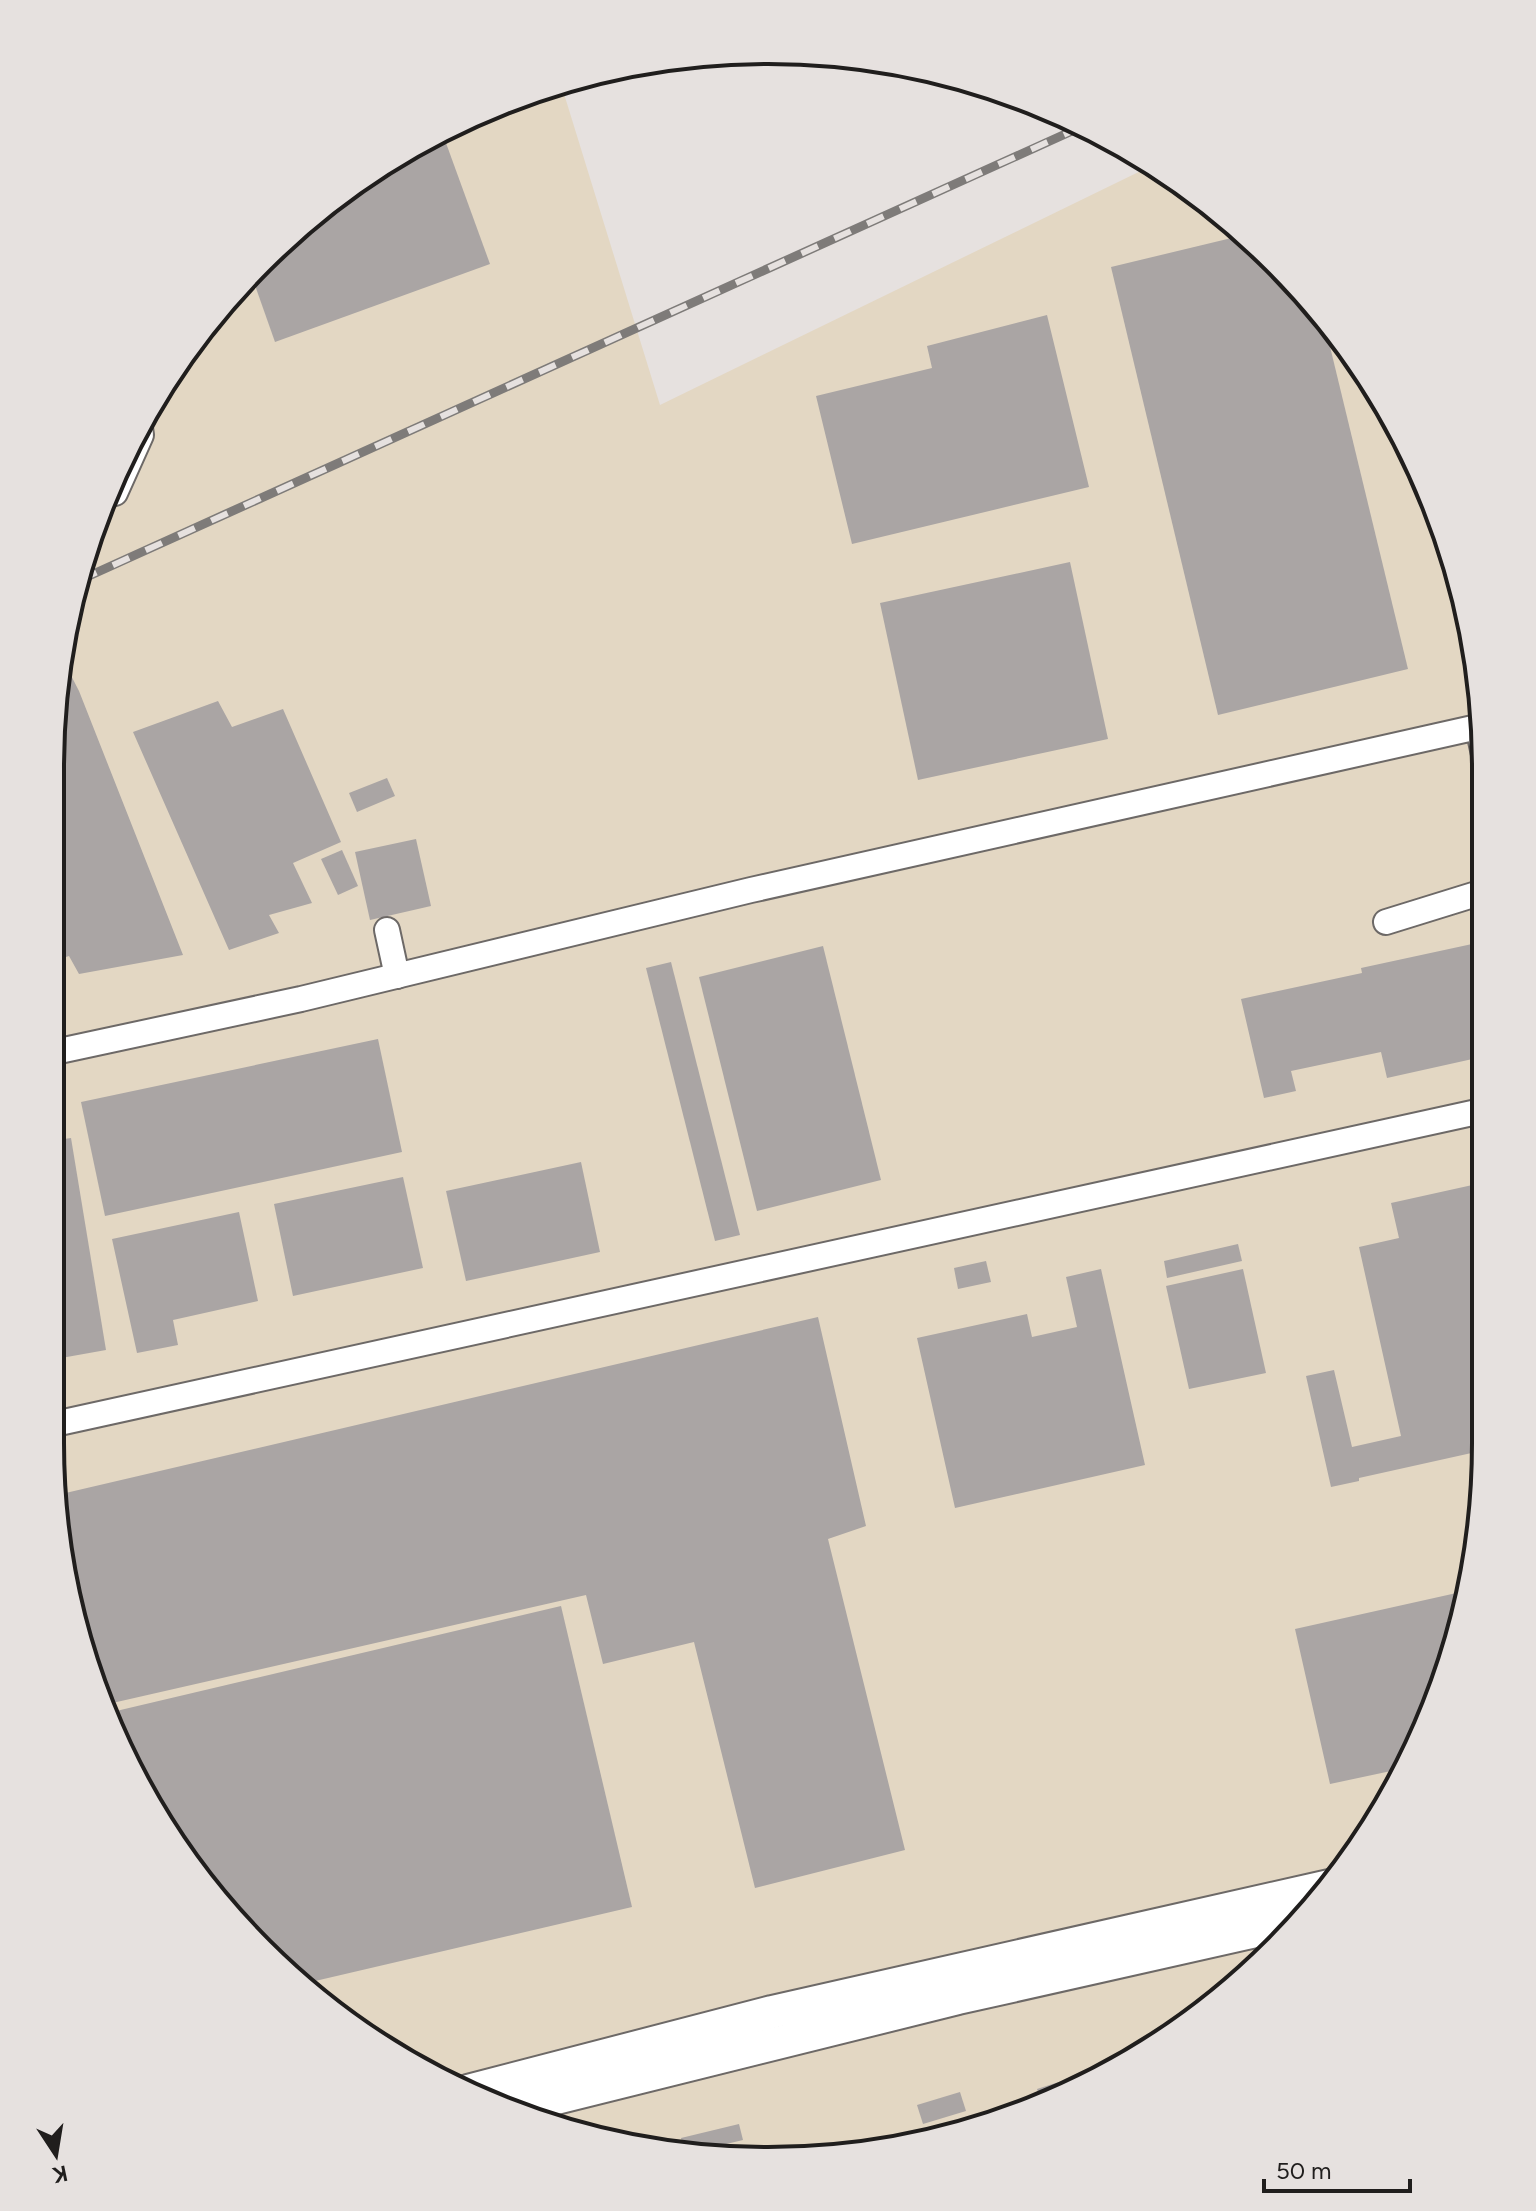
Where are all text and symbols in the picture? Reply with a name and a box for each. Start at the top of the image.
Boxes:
north arrow [16,2115,96,2195]
scale bar [1264,2143,1410,2193]
text: 50 m [1276,2156,1332,2185]
text: K [50,2159,70,2189]

